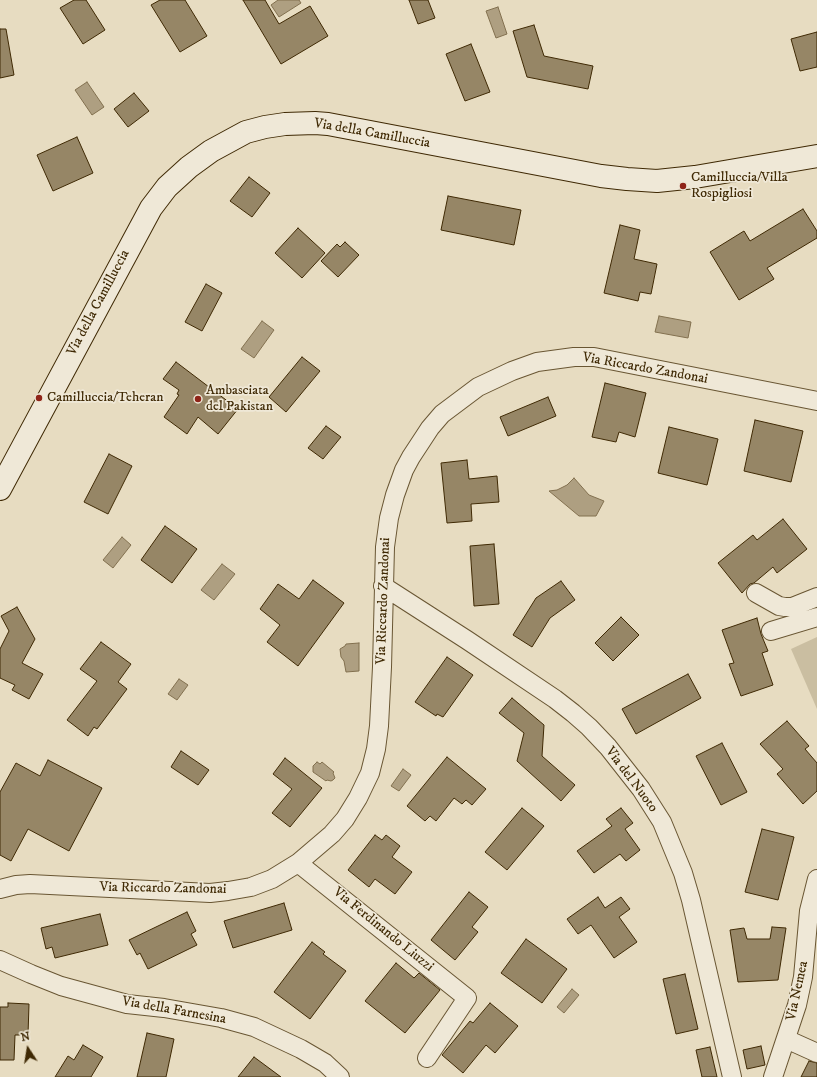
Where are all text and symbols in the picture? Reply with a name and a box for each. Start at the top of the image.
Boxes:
street label: Via della Camilluccia [313,116,431,152]
place label: Camilluccia/Villa Rospigliosi [691,170,788,202]
marker: Camilluccia/Villa Rospigliosi [678,181,688,191]
street label: Via della Camilluccia [64,247,134,359]
street label: Via Riccardo Zandonai [581,350,709,388]
place label: Ambasciata del Pakistan [206,383,273,416]
place label: Camilluccia/Teheran [47,390,163,406]
marker: Camilluccia/Teheran [34,393,44,403]
marker: Ambasciata del Pakistan [193,394,203,404]
street label: Via Riccardo Zandonai [373,537,395,665]
street label: Via del Nuoto [601,744,661,816]
street label: Via Riccardo Zandonai [99,879,227,899]
street label: Via Ferdinando Liuzzi [329,884,437,976]
street label: Via Nemea [783,960,813,1022]
street label: Via della Farnesina [121,994,227,1028]
north arrow [8,1029,48,1069]
text: N [20,1029,31,1045]

